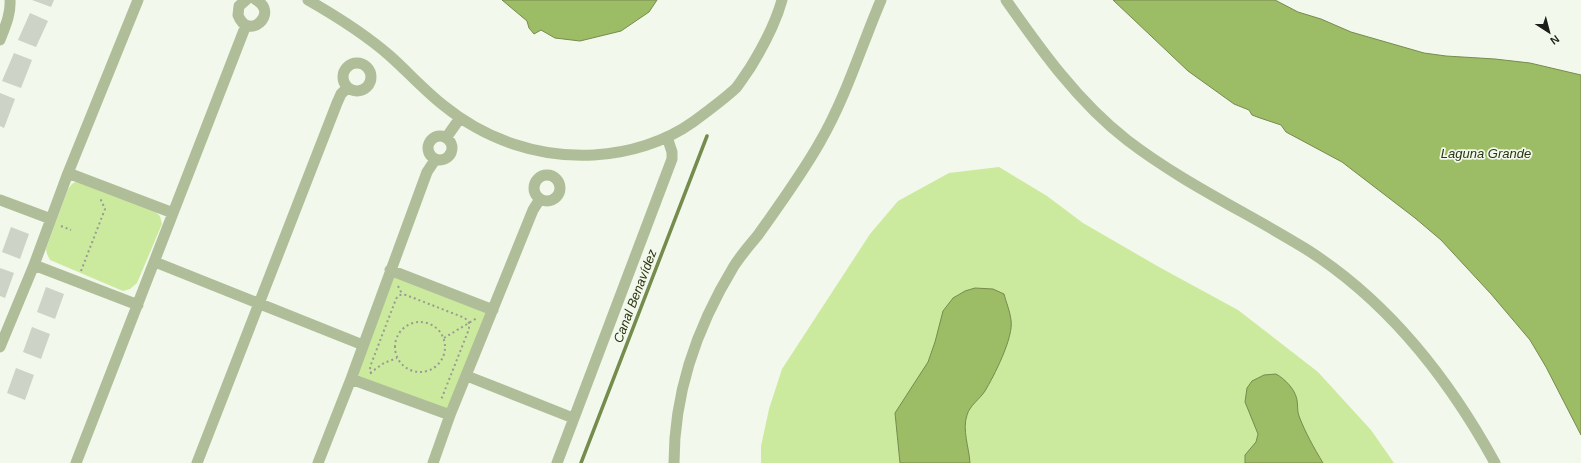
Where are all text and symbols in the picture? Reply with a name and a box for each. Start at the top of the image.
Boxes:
north arrow [1529,12,1569,52]
text: N [1548,33,1562,47]
water label: Laguna Grande [1441,146,1531,161]
water label: Canal Benavídez [610,247,660,345]

